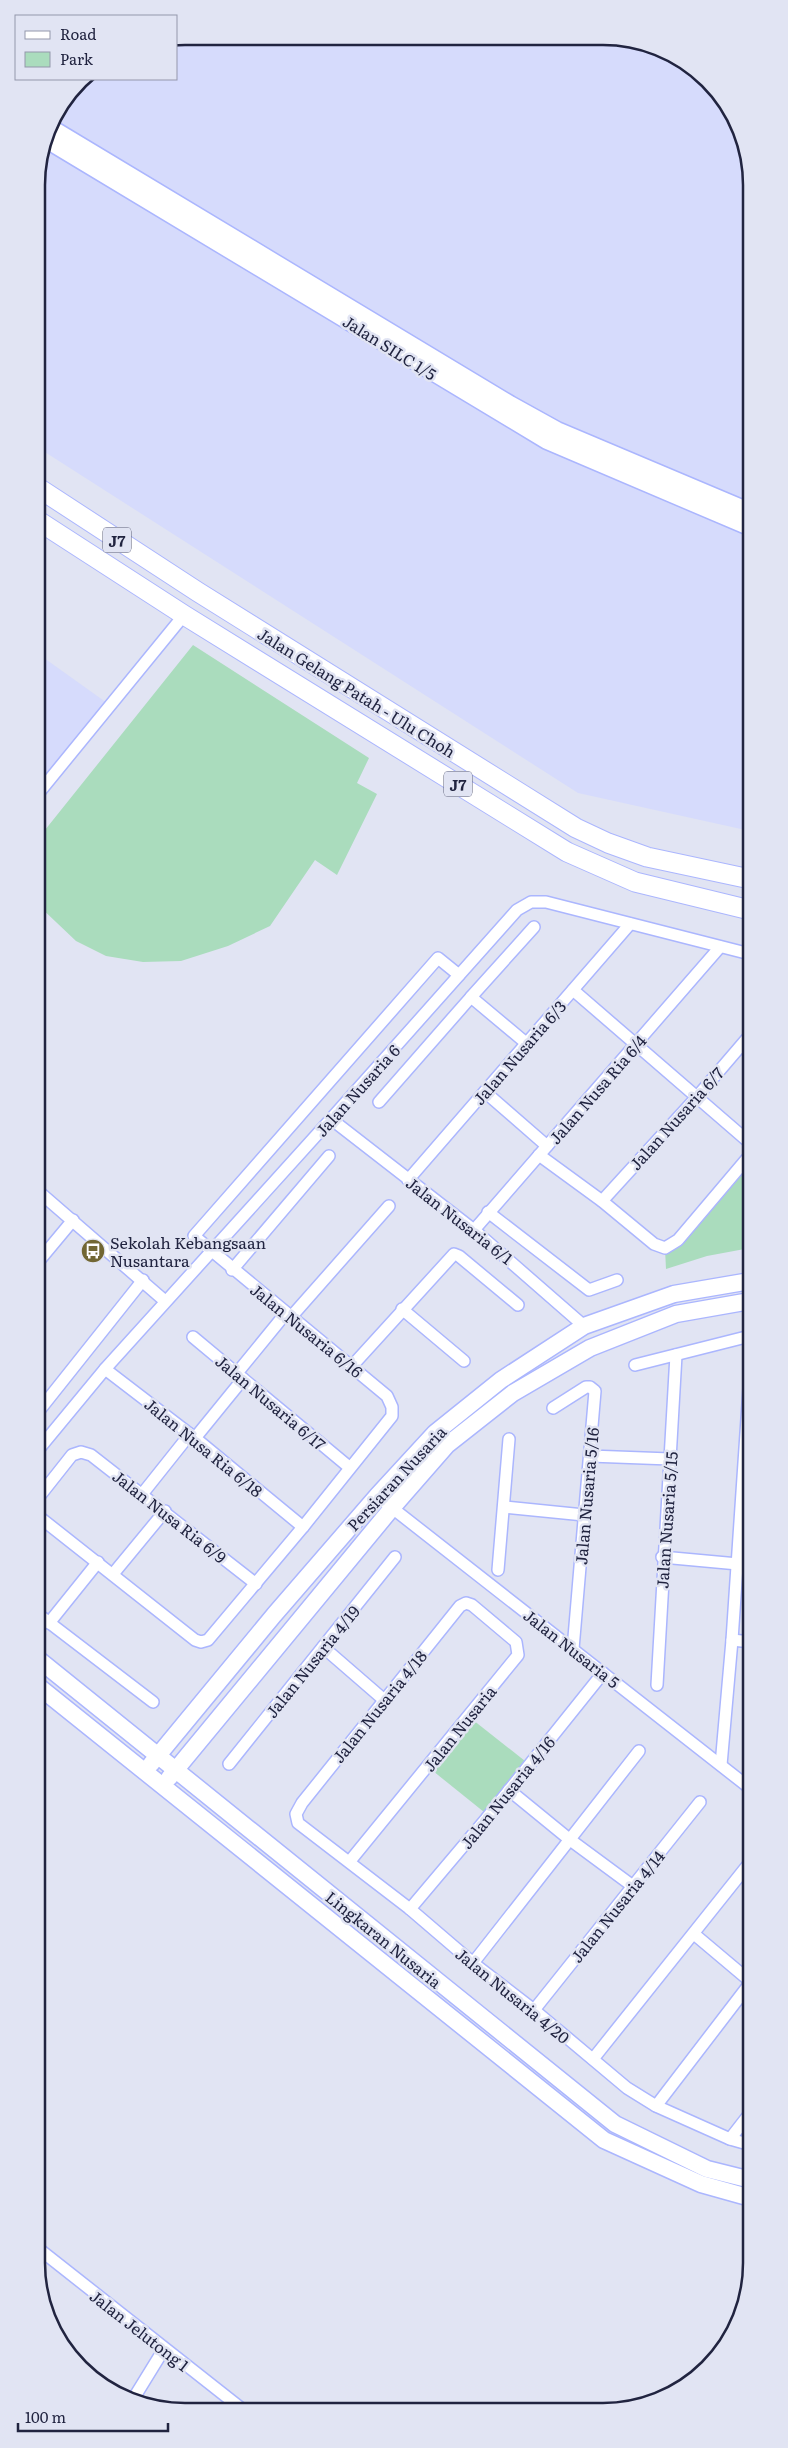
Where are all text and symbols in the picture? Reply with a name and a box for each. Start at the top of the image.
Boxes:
legend [15,15,178,80]
text: Road [60,22,96,45]
text: Park [60,47,94,70]
street label: Jalan SILC 1/5 [339,309,441,385]
road number: J7 [103,528,131,552]
street label: Jalan Gelang Patah - Ulu Choh [253,621,461,763]
road number: J7 [444,772,472,796]
street label: Jalan Nusaria 6/3 [467,994,571,1110]
street label: Jalan Nusa Ria 6/4 [543,1029,651,1149]
street label: Jalan Nusaria 6 [309,1038,405,1141]
street label: Jalan Nusaria 6/7 [623,1061,729,1175]
street label: Jalan Nusaria 6/1 [401,1171,519,1270]
place label: Sekolah Kebangsaan Nusantara [110,1230,266,1272]
bus stop icon: Sekolah Kebangsaan Nusantara [80,1238,106,1264]
street label: Jalan Nusaria 6/16 [246,1277,369,1383]
street label: Jalan Nusaria 6/17 [211,1349,331,1455]
street label: Jalan Nusa Ria 6/18 [140,1392,268,1502]
street label: Persiaran Nusaria [341,1420,451,1536]
street label: Jalan Nusaria 5/16 [568,1426,604,1566]
street label: Jalan Nusaria 5/15 [649,1451,683,1589]
street label: Jalan Nusa Ria 6/9 [108,1464,232,1568]
street label: Jalan Nusaria 4/19 [259,1600,365,1722]
street label: Jalan Nusaria 5 [519,1603,625,1693]
street label: Jalan Nusaria 4/18 [326,1644,432,1767]
street label: Jalan Nusaria [417,1680,501,1776]
street label: Jalan Nusaria 4/16 [454,1730,560,1853]
street label: Jalan Nusaria 4/14 [564,1845,670,1967]
street label: Lingkaran Nusaria [321,1885,447,1994]
street label: Jalan Nusaria 4/20 [451,1941,575,2049]
street label: Jalan Jelutong 1 [85,2283,195,2377]
scale bar [18,2400,168,2432]
text: 100 m [25,2405,66,2428]

